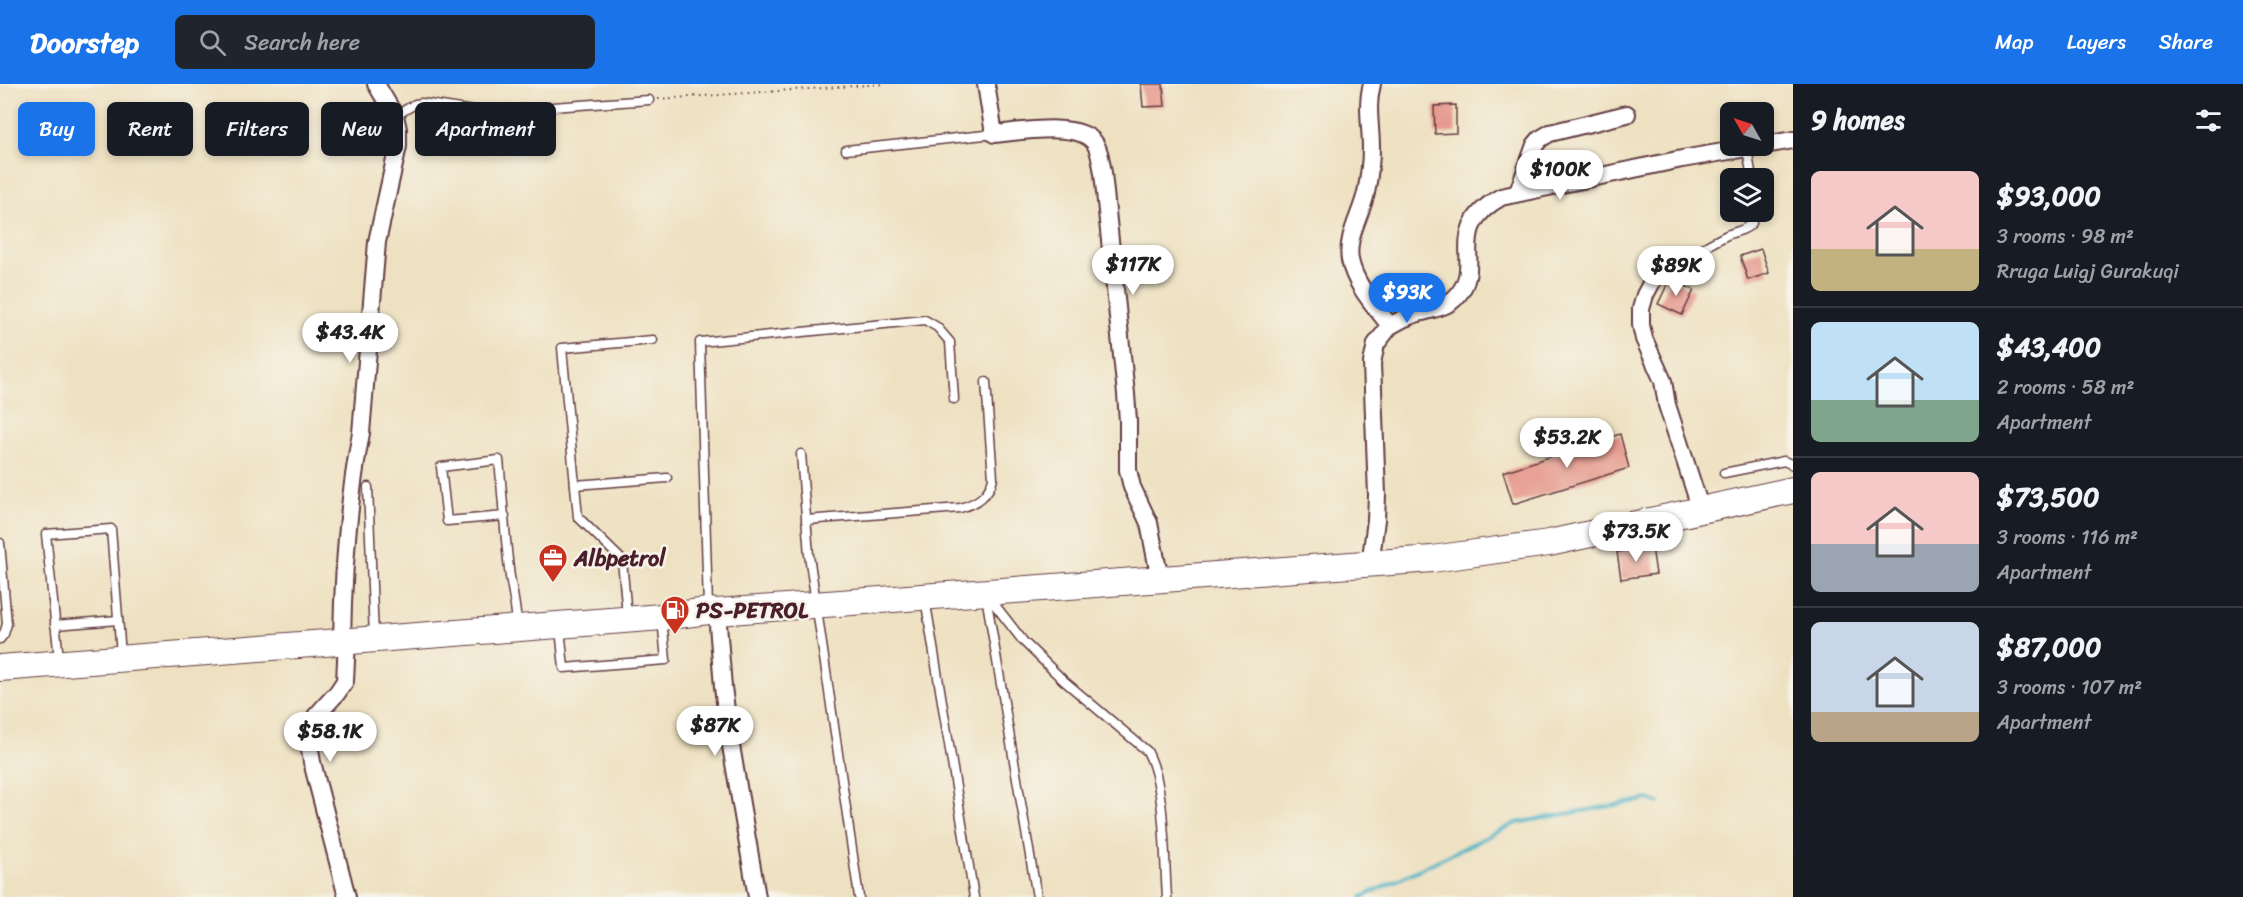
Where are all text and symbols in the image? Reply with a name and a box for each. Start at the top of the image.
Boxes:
search box [175,15,595,69]
text: Doorstep [30,18,139,67]
text: Search here [244,23,360,62]
text: Map [1995,23,2034,61]
text: Layers [2067,23,2126,61]
text: Share [2159,23,2213,61]
icon: search [196,26,229,59]
text: 9 homes [1811,97,1905,143]
chip: Buy [18,102,95,156]
chip: Rent [107,102,193,156]
chip: Filters [205,102,309,156]
chip: New [321,102,403,156]
chip: Apartment [415,102,556,156]
north arrow [1720,102,1774,156]
map controls [1720,102,1774,222]
icon: filters [2192,104,2225,137]
pin: $100K [1518,150,1602,201]
text: $100K [1530,152,1590,187]
button: layers [1720,168,1774,222]
text: $93,000 [1997,173,2101,219]
icon: home [1859,195,1931,267]
text: 3 rooms · 98 m² [1997,219,2134,254]
pin: $117K [1091,245,1175,296]
pin: $89K [1640,246,1712,297]
text: $117K [1106,247,1160,282]
text: $89K [1651,248,1701,283]
text: Rruga Luigj Gurakuqi [1997,254,2179,289]
pin: $93K [1371,273,1443,324]
text: $93K [1383,275,1431,310]
pin: $43.4K [301,313,399,364]
text: $43.4K [316,315,384,350]
text: $43,400 [1997,324,2101,370]
icon: home [1859,346,1931,418]
text: 2 rooms · 58 m² [1997,370,2134,405]
text: Apartment [1997,405,2091,440]
pin: $53.2K [1518,418,1616,469]
text: $53.2K [1534,420,1600,455]
text: $73,500 [1997,474,2099,520]
icon: home [1859,496,1931,568]
pin: $73.5K [1587,512,1685,563]
text: $73.5K [1603,514,1669,549]
text: 3 rooms · 116 m² [1997,520,2138,555]
place label: Albpetrol [573,539,666,578]
office icon: Albpetrol [537,542,569,584]
text: Apartment [1997,555,2091,590]
place label: PS-PETROL [696,591,809,630]
fuel station icon: PS-PETROL [659,594,691,636]
text: $87,000 [1997,624,2101,670]
icon: home [1859,646,1931,718]
text: 3 rooms · 107 m² [1997,670,2142,705]
text: Apartment [1997,705,2091,740]
pin: $87K [679,706,751,757]
text: $87K [690,708,740,743]
pin: $58.1K [281,712,379,763]
text: $58.1K [298,714,362,749]

